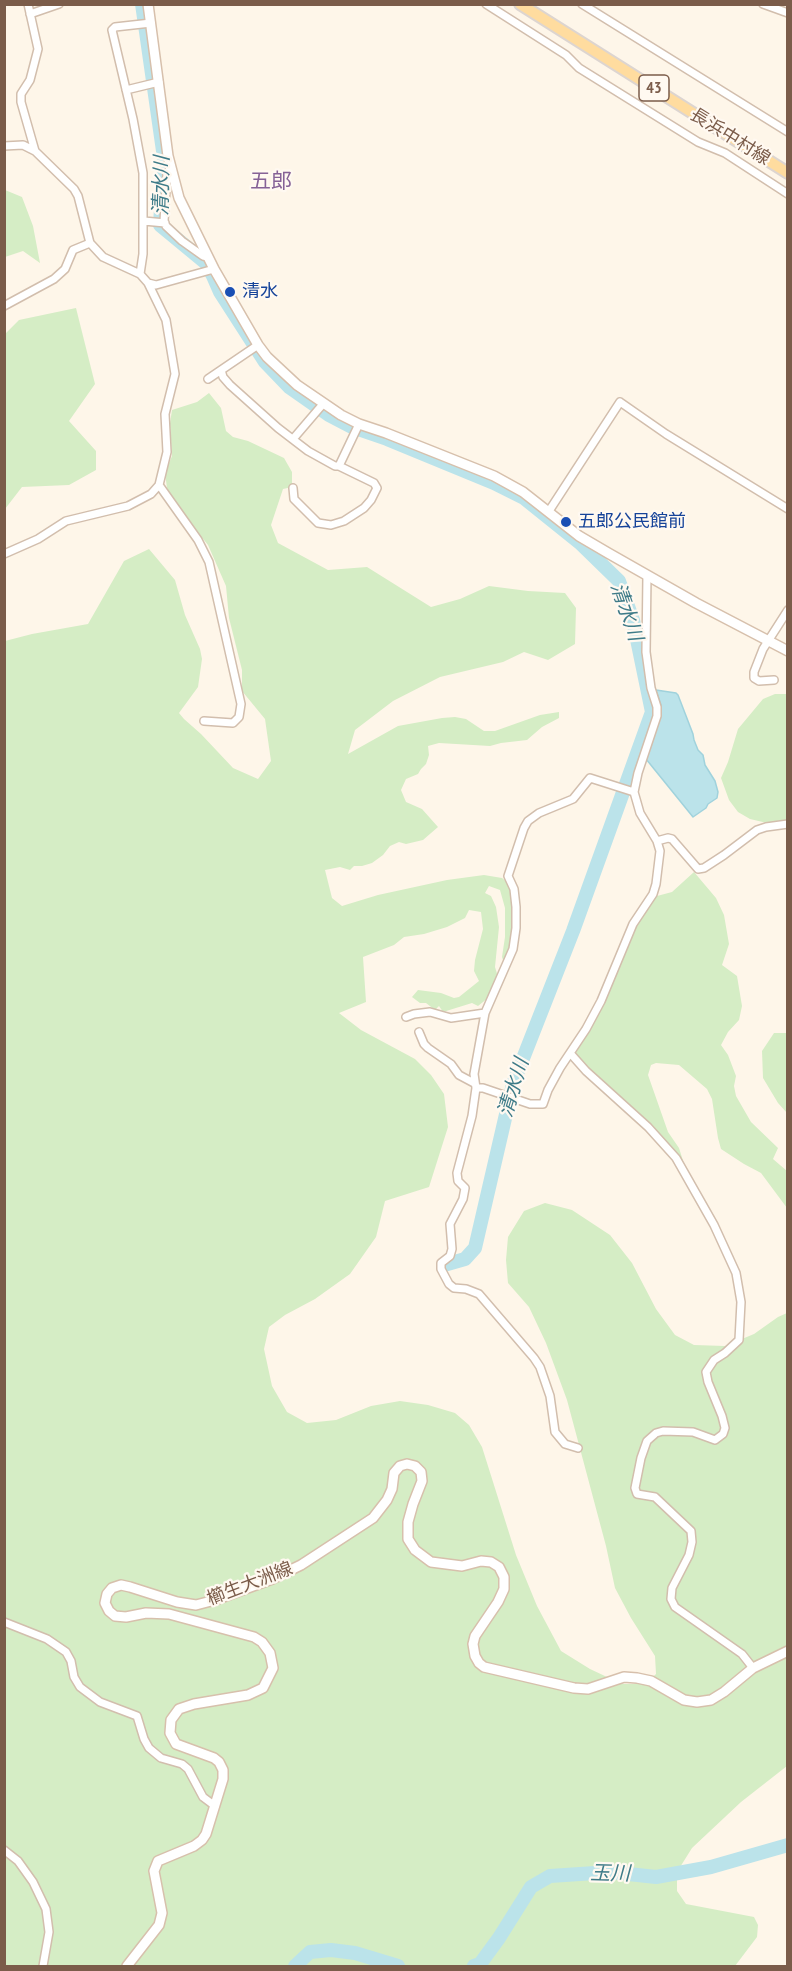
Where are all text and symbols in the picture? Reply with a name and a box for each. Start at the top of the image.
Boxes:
road number: 43 [639,75,669,101]
street label: 長浜中村線 [686,104,774,170]
water label: 清水川 [149,156,175,216]
district label: 五郎 [250,169,292,195]
place label: 清水 [242,281,278,303]
marker: 清水 [223,285,237,299]
place label: 五郎公民館前 [578,511,686,533]
marker: 五郎公民館前 [559,515,573,529]
water label: 清水川 [605,580,647,644]
water label: 清水川 [494,1056,534,1120]
street label: 櫛生大洲線 [204,1558,296,1610]
water label: 玉川 [590,1862,630,1886]

